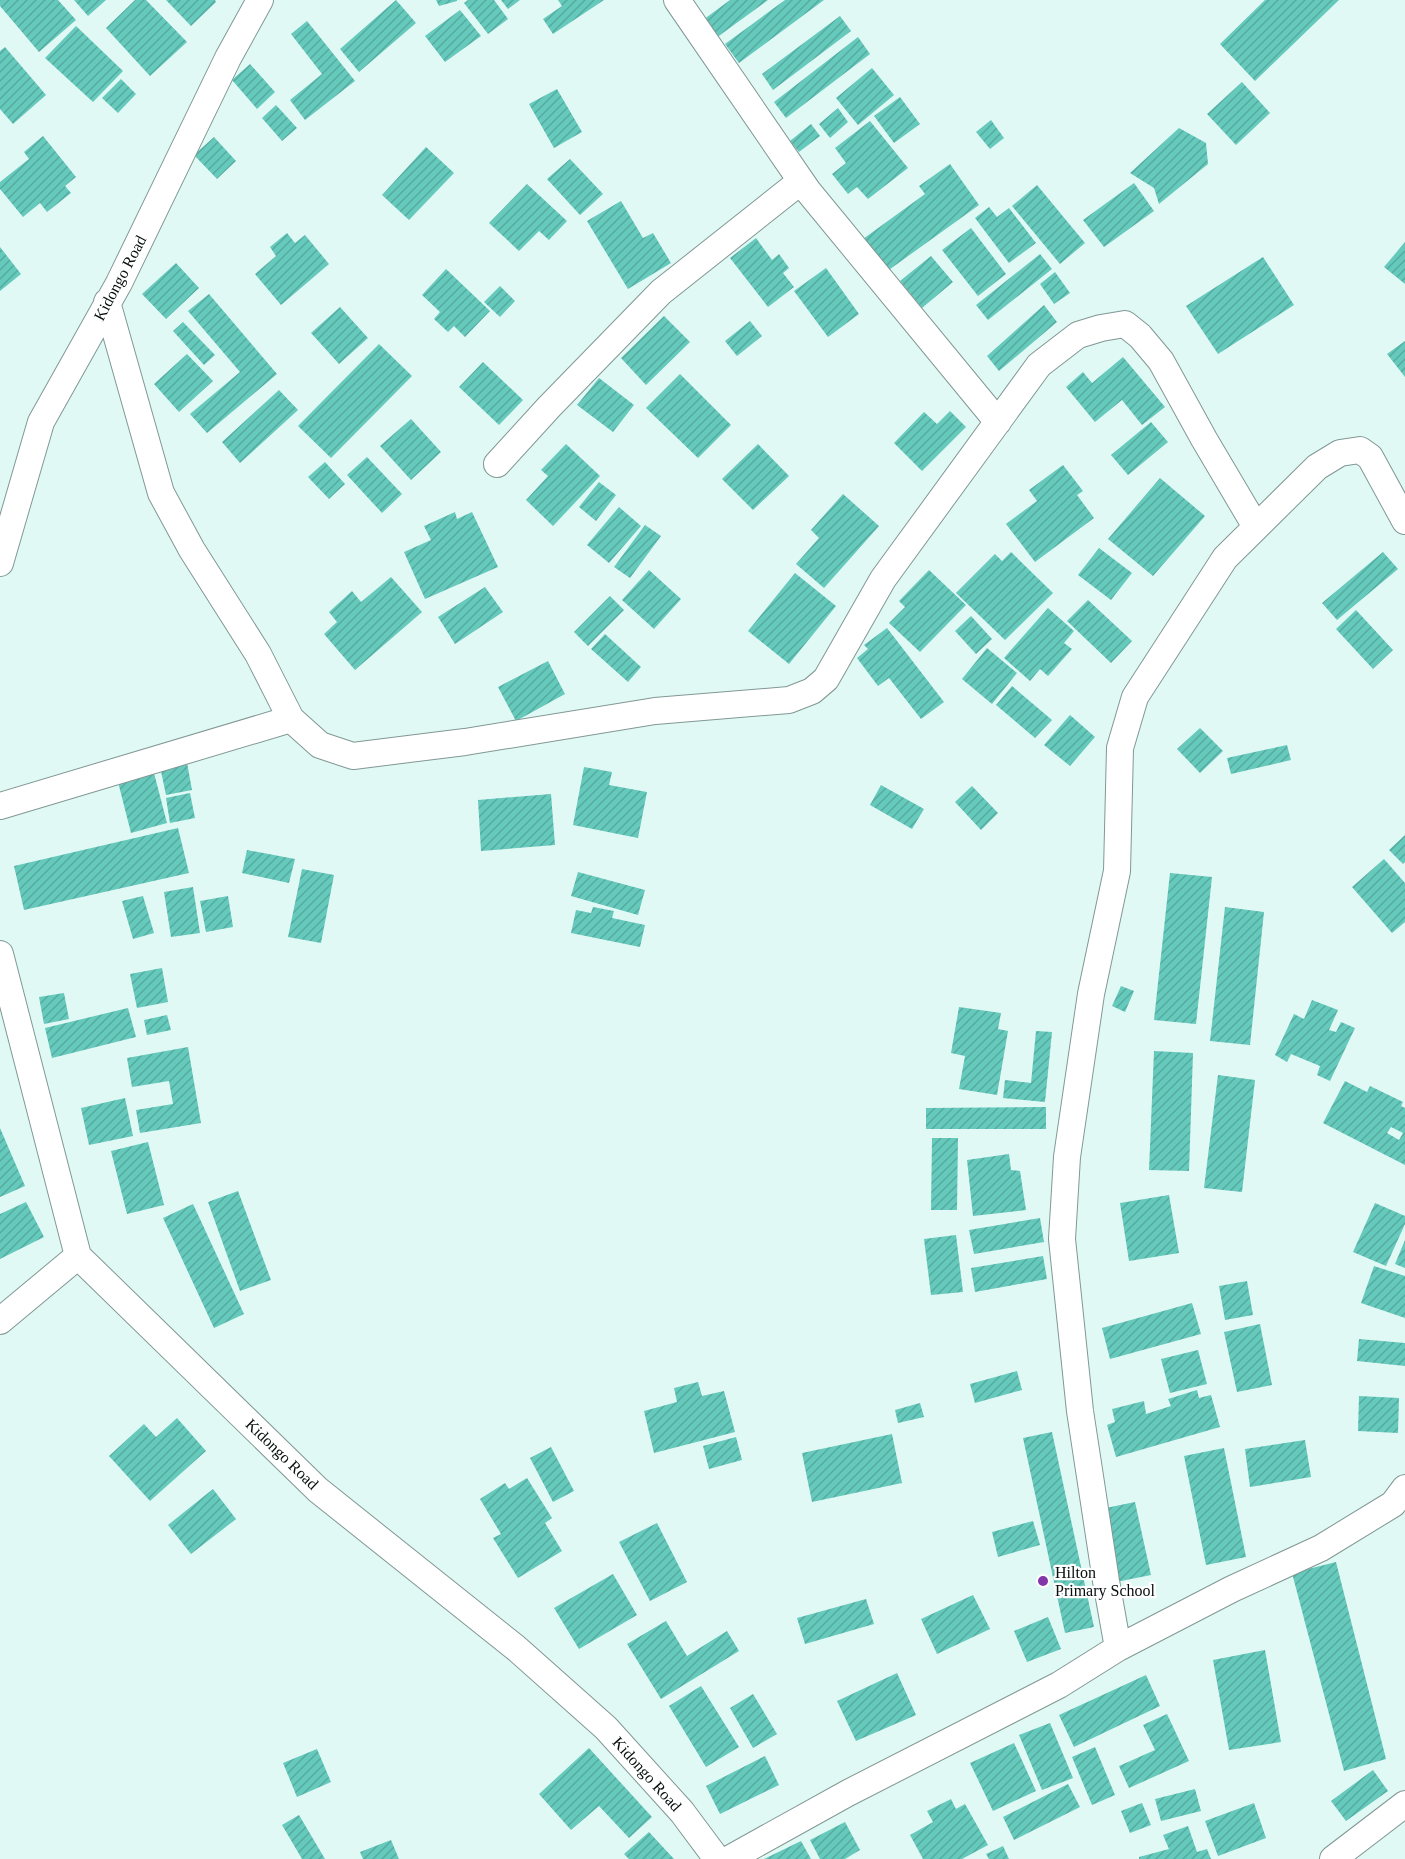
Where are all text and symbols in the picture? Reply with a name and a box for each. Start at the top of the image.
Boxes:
street label: Kidongo Road [90,233,150,324]
street label: Kidongo Road [242,1415,322,1493]
place label: Hilton Primary School [1055,1564,1156,1600]
marker: Hilton Primary School [1036,1574,1050,1588]
street label: Kidongo Road [609,1733,685,1815]

